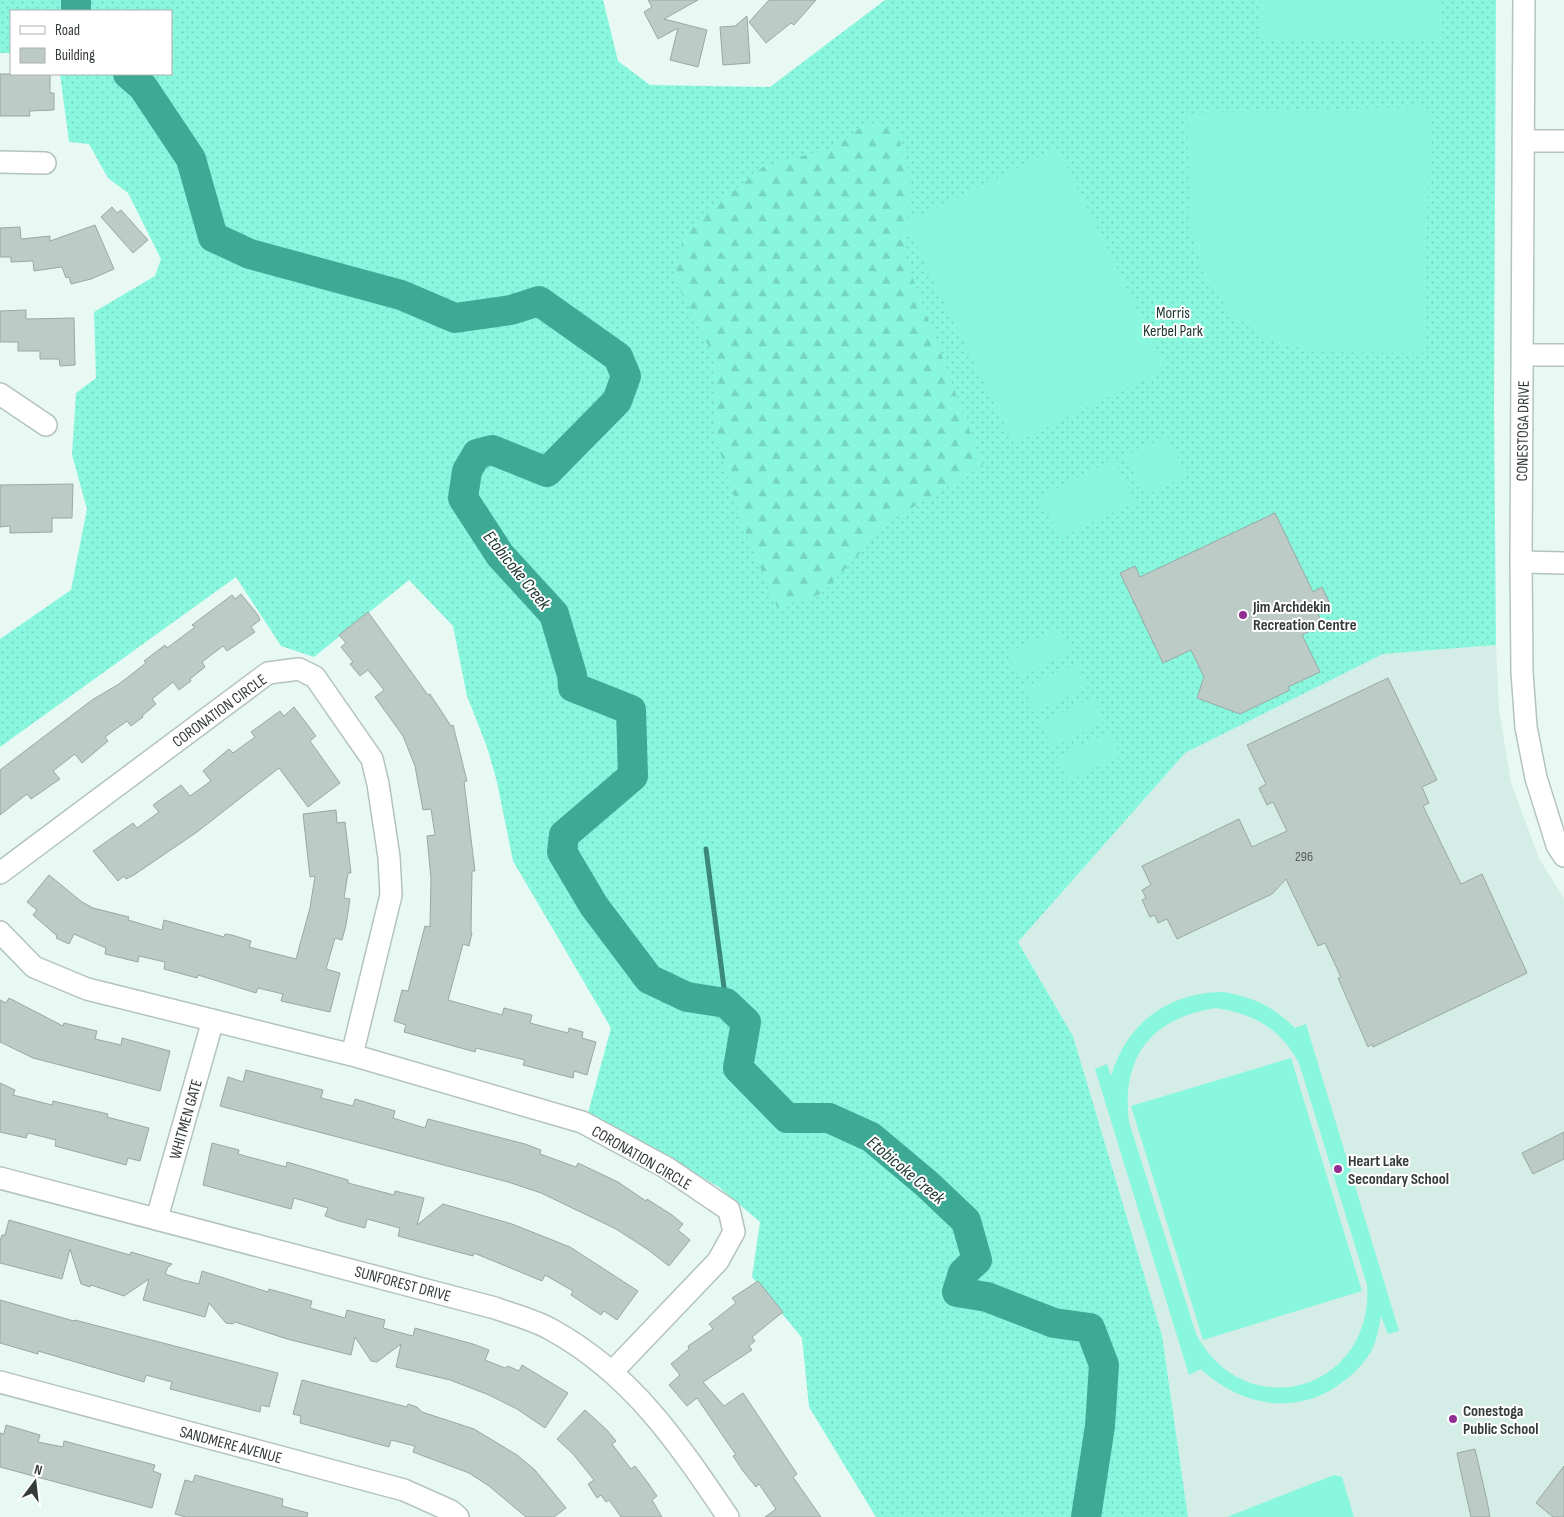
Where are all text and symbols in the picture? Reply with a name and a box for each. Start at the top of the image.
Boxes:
legend [10,10,172,75]
text: Road [55,21,80,40]
text: Building [55,46,95,65]
park label: Morris Kerbel Park [1143,304,1203,341]
street label: CONESTOGA DRIVE [1513,380,1534,482]
water label: Etobicoke Creek [479,527,556,615]
place label: Jim Archdekin Recreation Centre [1252,598,1357,635]
marker: Jim Archdekin Recreation Centre [1237,609,1249,621]
street label: CORONATION CIRCLE [169,671,271,752]
house number: 296 [1295,848,1313,865]
street label: WHITMEN GATE [166,1077,207,1162]
street label: CORONATION CIRCLE [588,1122,694,1195]
water label: Etobicoke Creek [862,1132,950,1210]
place label: Heart Lake Secondary School [1348,1152,1449,1189]
marker: Heart Lake Secondary School [1332,1163,1344,1175]
street label: SUNFOREST DRIVE [352,1262,453,1306]
place label: Conestoga Public School [1463,1402,1538,1439]
marker: Conestoga Public School [1447,1413,1459,1425]
street label: SANDMERE AVENUE [177,1423,284,1468]
north arrow [10,1457,60,1507]
text: N [32,1461,44,1479]

